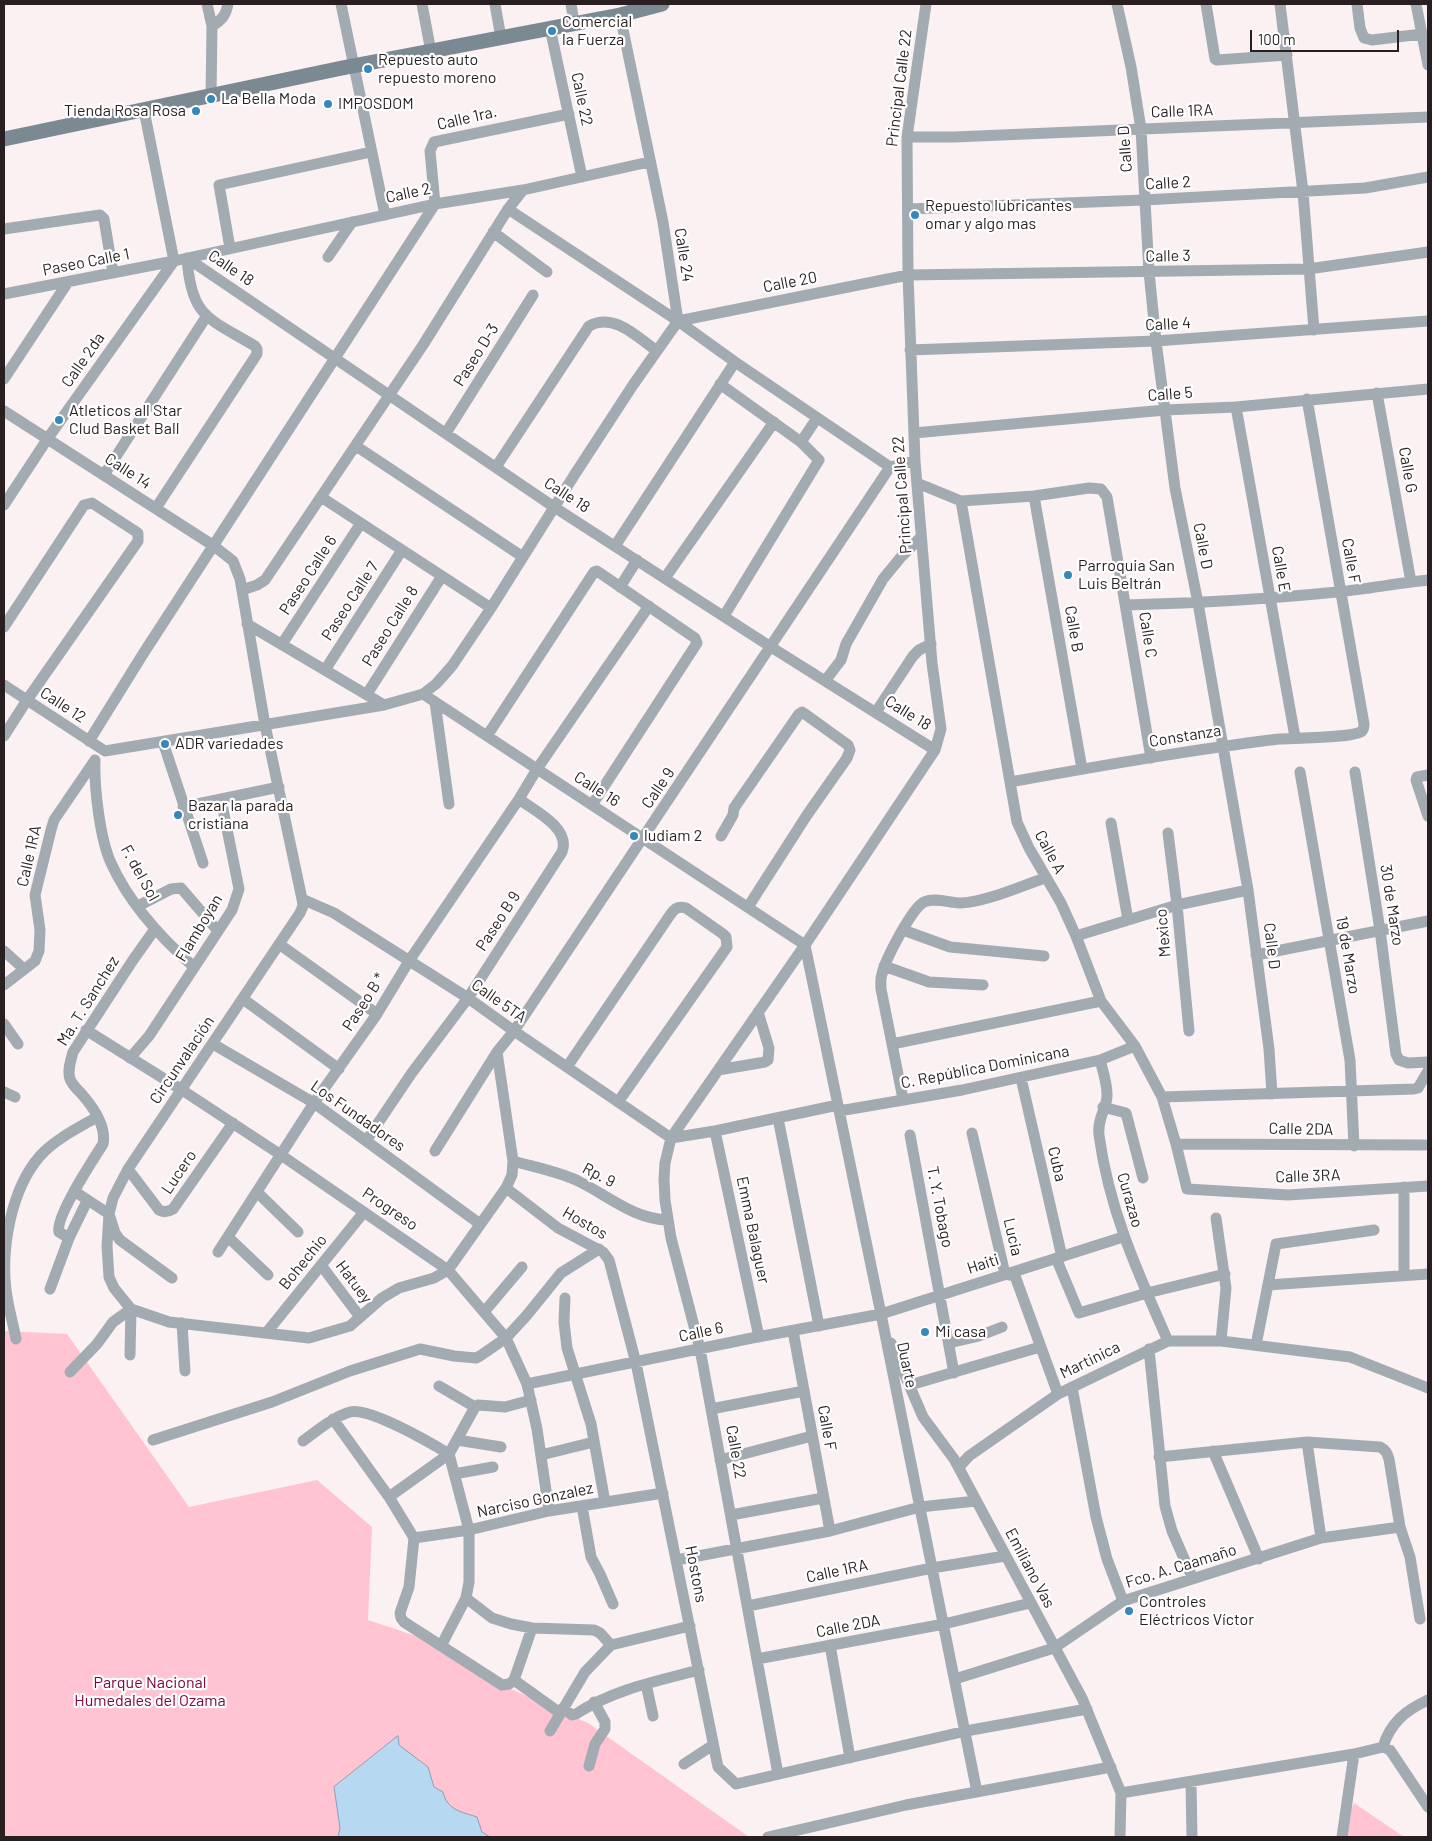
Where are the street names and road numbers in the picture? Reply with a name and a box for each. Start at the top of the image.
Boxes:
street label: Principal Calle 22 [882,28,916,148]
street label: Calle 22 [567,71,597,127]
street label: Calle 1RA [1150,100,1214,122]
street label: Calle 1ra. [435,102,499,134]
street label: Calle D [1114,125,1136,173]
street label: Calle 2 [1145,172,1191,194]
street label: Calle 2 [384,179,432,207]
street label: Calle 24 [670,227,698,283]
street label: Paseo Calle 1 [41,244,131,280]
street label: Calle 18 [205,246,257,290]
street label: Calle 3 [1145,246,1191,266]
street label: Calle 20 [761,267,819,297]
street label: Calle 4 [1145,313,1191,335]
street label: Paseo D-3 [449,320,503,390]
street label: Calle 2da [57,329,109,391]
street label: Calle 5 [1147,383,1193,405]
street label: Principal Calle 22 [888,435,916,555]
street label: Calle G [1394,445,1422,495]
street label: Calle 14 [101,449,155,493]
street label: Calle 18 [540,473,594,517]
street label: Calle D [1189,521,1217,571]
street label: Paseo Calle 6 [275,532,341,618]
street label: Calle F [1338,537,1364,585]
street label: Calle E [1268,544,1294,594]
street label: Paseo Calle 7 [317,558,383,644]
street label: Paseo Calle 8 [358,582,422,670]
street label: Calle B [1060,604,1088,654]
street label: Calle C [1135,610,1161,660]
street label: Calle 12 [36,683,90,727]
street label: Calle 18 [881,691,935,735]
street label: Constanza [1148,721,1222,751]
street label: Calle 9 [637,764,679,812]
street label: Calle 16 [571,767,623,811]
street label: Calle 1RA [13,823,45,889]
street label: Calle A [1031,827,1069,877]
street label: F. del Sol [117,841,163,905]
street label: 30 de Marzo [1376,863,1408,947]
street label: Paseo B 9 [472,888,524,954]
street label: Flamboyan [171,891,227,965]
street label: Mexico [1151,908,1175,958]
street label: 19 de Marzo [1332,914,1364,996]
street label: Calle D [1260,922,1284,970]
street label: Ma. T. Sanchez [53,953,123,1049]
street label: Paseo B * [338,969,390,1035]
street label: Calle 5TA [468,975,530,1027]
street label: Circunvalación [146,1012,218,1108]
street label: C. República Dominicana [899,1041,1071,1093]
street label: Los Fundadores [307,1076,409,1156]
street label: Calle 2DA [1269,1119,1333,1139]
street label: Cuba [1044,1145,1070,1183]
street label: Lucero [157,1146,201,1198]
street label: Rp. 9 [579,1158,619,1192]
street label: T. Y. Tobago [923,1165,957,1249]
street label: Calle 3RA [1275,1165,1341,1187]
street label: Curazao [1113,1170,1147,1230]
street label: Emma Balaguer [732,1175,774,1285]
street label: Progreso [359,1183,421,1235]
street label: Hostos [559,1202,611,1244]
street label: Lucia [999,1216,1027,1258]
street label: Bohechio [275,1230,331,1294]
street label: Haiti [965,1250,1001,1278]
street label: Hatuey [332,1257,376,1307]
street label: Calle 6 [677,1318,725,1346]
street label: Martinica [1057,1337,1123,1383]
street label: Duarte [893,1340,921,1390]
street label: Calle F [814,1404,840,1452]
street label: Calle 22 [722,1424,750,1480]
street label: Narciso Gonzalez [475,1478,595,1522]
street label: Emiliano Vas [1001,1525,1059,1611]
street label: Fco. A. Caamaño [1123,1540,1239,1592]
street label: Hostons [681,1544,711,1604]
street label: Calle 1RA [804,1555,870,1587]
street label: Calle 2DA [814,1610,882,1642]

